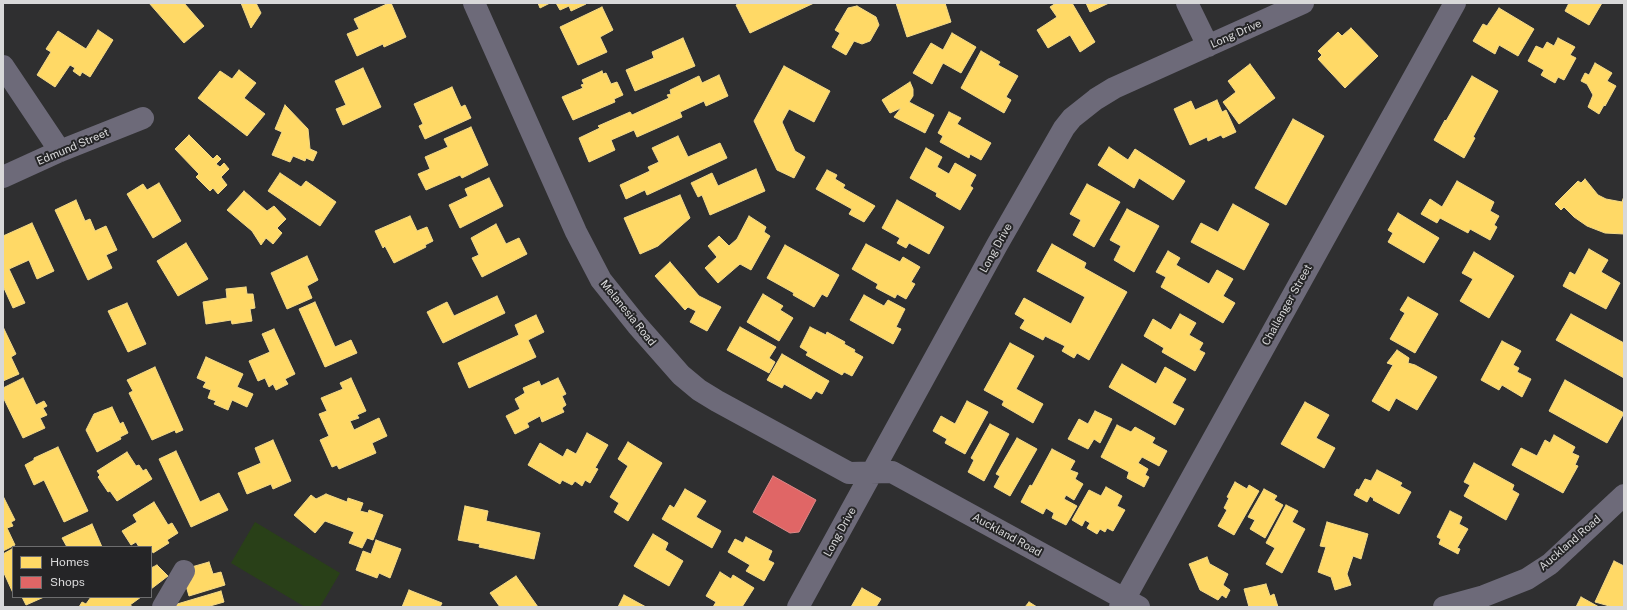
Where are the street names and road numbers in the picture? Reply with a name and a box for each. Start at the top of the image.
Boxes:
street label: Long Drive [1208,17,1264,51]
street label: Edmund Street [35,126,111,168]
street label: Long Drive [977,221,1015,275]
street label: Challenger Street [1259,262,1315,348]
street label: Melanesia Road [597,277,659,349]
street label: Long Drive [821,505,859,559]
street label: Auckland Road [970,511,1044,559]
street label: Auckland Road [1537,513,1603,573]

